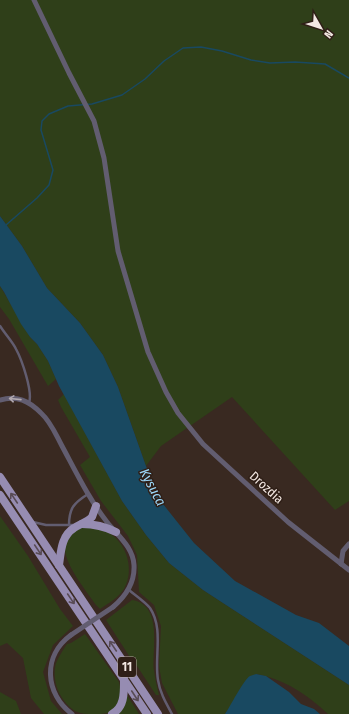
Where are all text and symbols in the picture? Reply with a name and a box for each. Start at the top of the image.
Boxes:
north arrow [301,8,341,48]
text: N [321,27,336,41]
one-way arrow [9,395,22,403]
water label: Kysuca [136,466,169,509]
street label: Drozdia [247,468,287,506]
one-way arrow [10,493,18,504]
one-way arrow [34,544,42,555]
one-way arrow [67,593,75,604]
one-way arrow [109,641,117,652]
road number: 11 [118,657,136,677]
one-way arrow [132,690,140,702]

